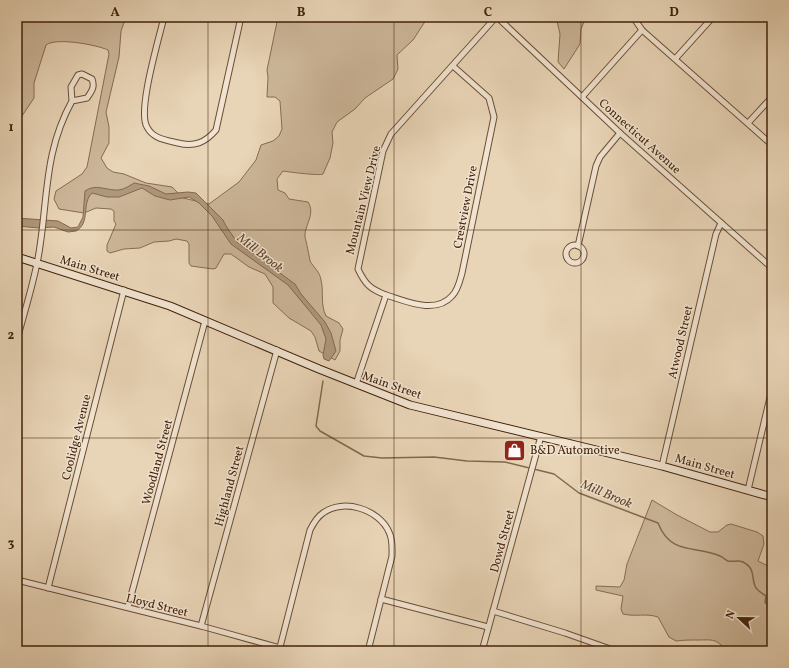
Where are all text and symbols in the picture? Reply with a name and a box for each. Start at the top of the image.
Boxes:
text: A [110,4,120,22]
text: B [297,4,306,22]
text: C [484,4,492,22]
text: D [669,4,679,22]
street label: Connecticut Avenue [595,96,684,178]
text: 1 [8,119,14,137]
street label: Mountain View Drive [343,144,385,256]
street label: Crestview Drive [450,164,482,250]
water label: Mill Brook [232,229,287,277]
street label: Main Street [58,252,122,286]
street label: Atwood Street [665,304,697,381]
text: 2 [8,327,15,345]
street label: Main Street [360,368,423,404]
street label: Coolidge Avenue [59,392,95,482]
street label: Woodland Street [139,418,177,507]
shop icon: B&D Automotive [501,437,527,463]
place label: B&D Automotive [530,443,620,459]
street label: Highland Street [211,444,248,529]
street label: Main Street [673,451,737,483]
water label: Mill Brook [577,476,635,514]
street label: Dowd Street [487,508,519,575]
text: 3 [8,535,15,553]
street label: Lloyd Street [124,591,190,621]
north arrow [719,598,759,638]
text: N [723,608,740,621]

